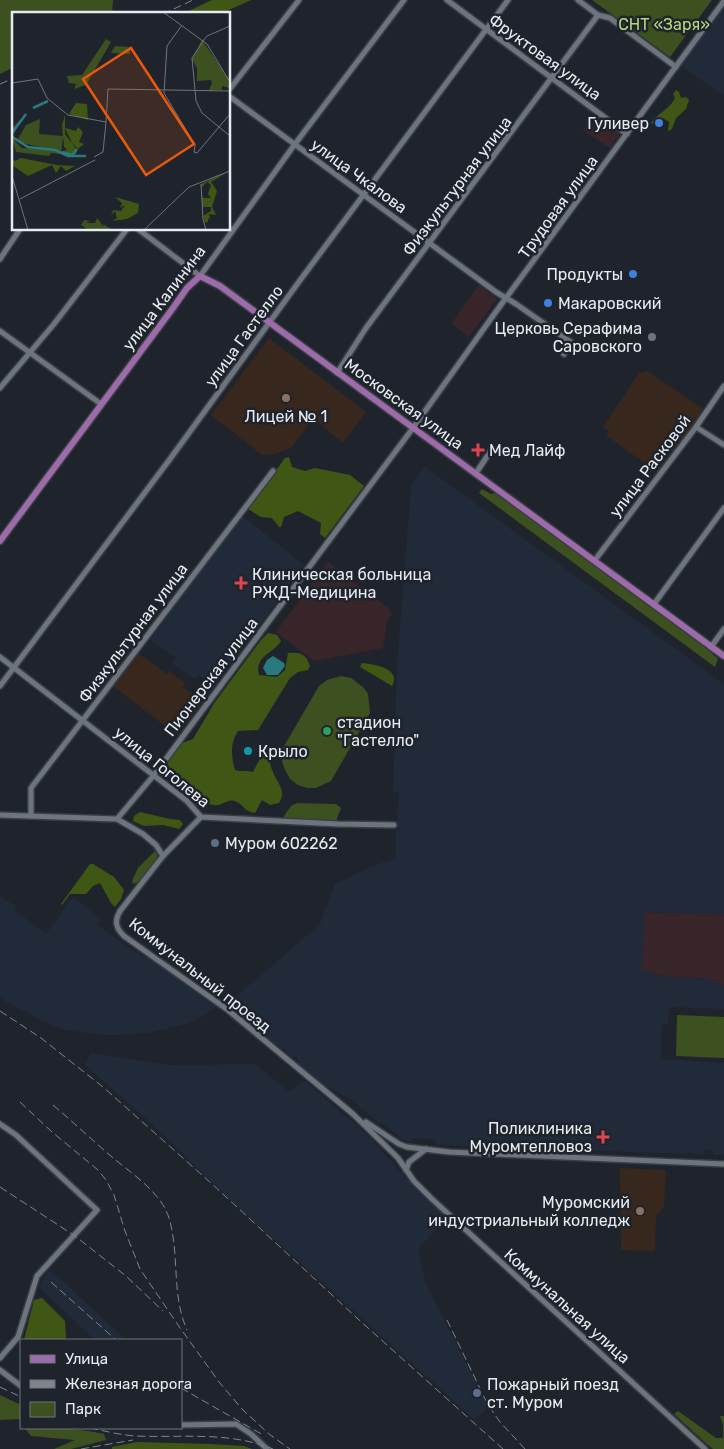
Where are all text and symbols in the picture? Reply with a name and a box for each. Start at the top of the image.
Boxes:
street label: Фруктовая улица [485,10,605,104]
inset map [12,12,230,230]
park label: СНТ «Заря» [618,15,710,34]
street label: Физкультурная улица [398,113,516,259]
place label: Гуливер [587,114,649,133]
marker: Гуливер [653,117,665,129]
street label: улица Чкалова [307,135,411,217]
street label: Трудовая улица [514,152,602,262]
street label: улица Калинина [118,242,210,354]
place label: Продукты [546,265,623,284]
marker: Продукты [627,268,639,280]
street label: улица Гастелло [201,282,287,390]
place label: Макаровский [558,294,662,313]
marker: Макаровский [542,297,554,309]
place label: Церковь Серафима Саровского [495,319,642,356]
marker: Церковь Серафима Саровского [646,331,658,343]
street label: Московская улица [341,355,467,453]
marker: Лицей № 1 [280,392,292,404]
place label: Лицей № 1 [245,407,327,426]
street label: улица Расковой [605,411,695,521]
place label: Мед Лайф [489,441,566,460]
marker: Мед Лайф [471,443,485,457]
street label: Физкультурная улица [74,560,192,706]
place label: Клиническая больница РЖД-Медицина [252,565,431,602]
marker: Клиническая больница РЖД-Медицина [234,576,248,590]
street label: Пионерская улица [160,614,262,740]
place label: стадион "Гастелло" [337,713,419,750]
street label: улица Гоголева [110,723,214,811]
marker: стадион "Гастелло" [321,725,333,737]
place label: Крыло [258,742,308,761]
marker: Крыло [242,745,254,757]
place label: Муром 602262 [225,834,338,853]
marker: Муром 602262 [209,837,221,849]
street label: Коммунальный проезд [125,914,275,1037]
place label: Поликлиника Муромтепловоз [469,1119,592,1156]
marker: Поликлиника Муромтепловоз [596,1130,610,1144]
place label: Муромский индустриальный колледж [428,1193,630,1230]
marker: Муромский индустриальный колледж [634,1205,646,1217]
street label: Коммунальная улица [500,1245,634,1367]
legend [20,1339,182,1429]
text: Улица [65,1350,108,1368]
text: Железная дорога [65,1375,192,1393]
place label: Пожарный поезд ст. Муром [487,1375,619,1412]
marker: Пожарный поезд ст. Муром [471,1387,483,1399]
text: Парк [65,1400,101,1418]

